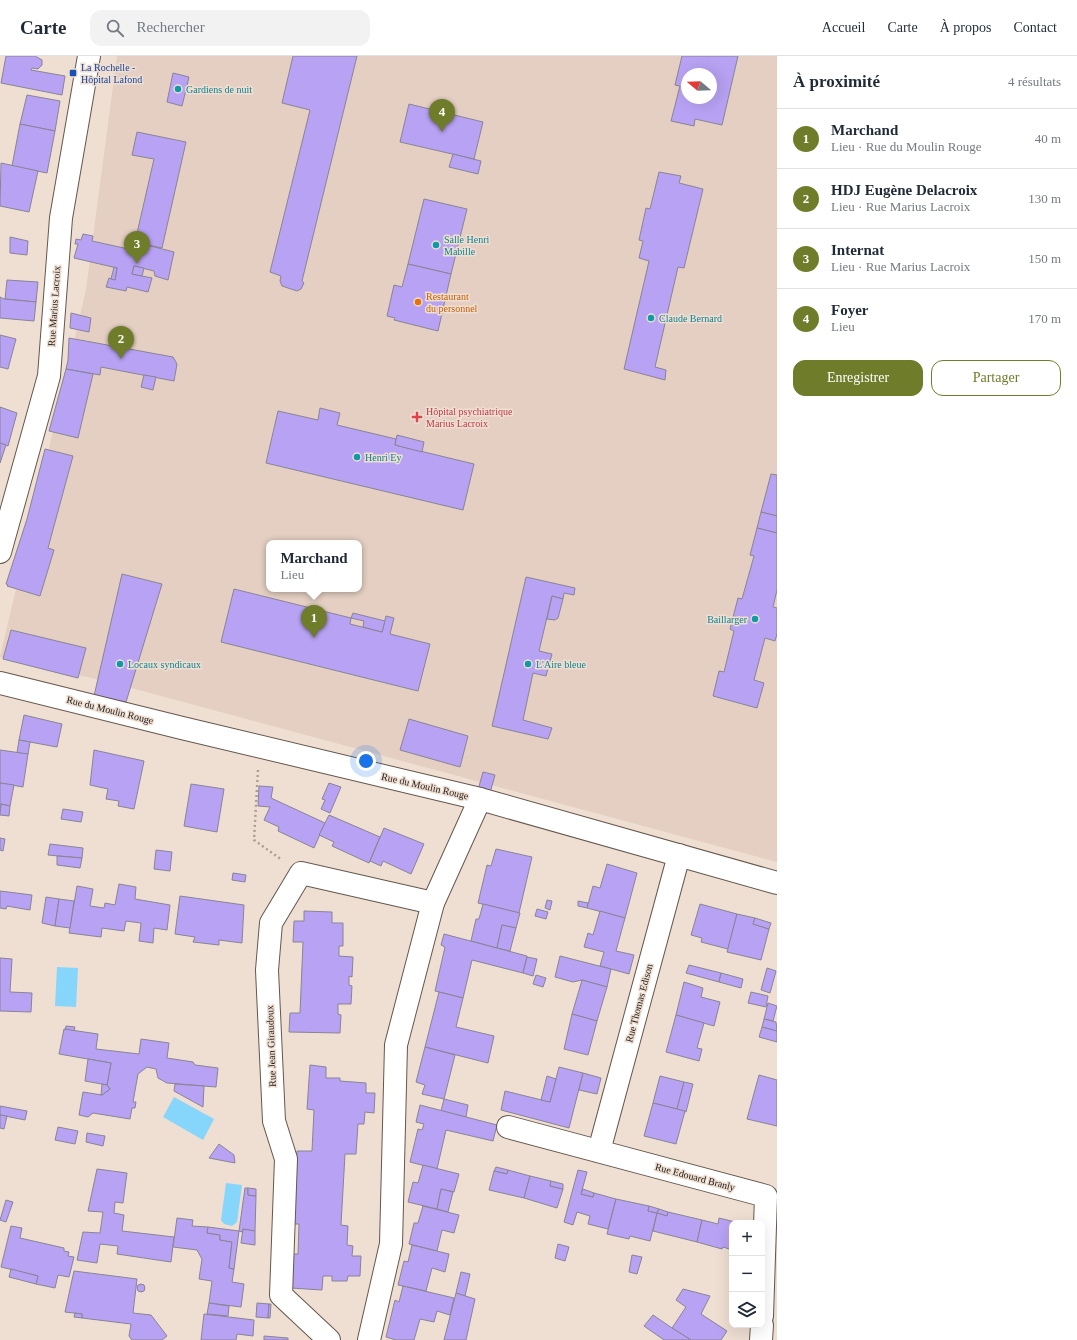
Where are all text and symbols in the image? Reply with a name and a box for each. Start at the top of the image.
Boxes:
search box [90,10,370,46]
text: Carte [20,17,66,38]
icon: search [104,17,126,39]
text: Rechercher [136,19,205,35]
text: Accueil [822,20,865,35]
text: Carte [887,20,918,35]
text: À propos [940,20,991,35]
text: Contact [1013,20,1057,35]
place label: La Rochelle - Hôpital Lafond [81,62,142,85]
marker: La Rochelle - Hôpital Lafond [68,68,78,78]
north arrow [681,68,717,104]
text: À proximité [793,72,880,91]
text: 4 résultats [1008,74,1061,89]
marker: Gardiens de nuit [173,84,183,94]
place label: Gardiens de nuit [186,84,252,95]
pin: 4 [429,99,455,132]
text: Marchand [831,122,898,138]
text: 1 [803,131,809,146]
text: 40 m [1035,131,1061,146]
text: Lieu · Rue du Moulin Rouge [831,139,982,154]
text: HDJ Eugène Delacroix [831,182,977,198]
text: 2 [803,191,809,206]
text: 130 m [1028,191,1061,206]
text: Lieu · Rue Marius Lacroix [831,199,970,214]
pin: 3 [124,231,150,264]
place label: Salle Henri Mabille [444,234,489,257]
marker: Salle Henri Mabille [431,240,441,250]
text: Internat [831,242,884,258]
text: 3 [803,251,809,266]
text: 150 m [1028,251,1061,266]
text: Lieu · Rue Marius Lacroix [831,259,970,274]
street label: Rue Marius Lacroix [46,265,62,347]
place label: Restaurant du personnel [426,291,478,314]
marker: Restaurant du personnel [413,297,423,307]
text: Foyer [831,302,868,318]
text: 4 [803,311,809,326]
text: 170 m [1028,311,1061,326]
marker: Claude Bernard [646,313,656,323]
place label: Claude Bernard [659,313,722,324]
text: Lieu [831,319,855,334]
pin: 2 [108,326,134,359]
button: Enregistrer [793,360,923,396]
button: Partager [931,360,1061,396]
place label: Hôpital psychiatrique Marius Lacroix [426,406,513,429]
marker: Hôpital psychiatrique Marius Lacroix [411,411,423,423]
marker: Henri Ey [352,452,362,462]
place label: Henri Ey [365,452,401,463]
popup [266,540,362,592]
text: Marchand [280,550,348,566]
text: Lieu [280,567,304,582]
pin: 1 [301,605,327,638]
place label: Baillarger [707,614,748,625]
marker: Baillarger [750,614,760,624]
marker: Locaux syndicaux [115,659,125,669]
place label: Locaux syndicaux [128,659,201,670]
marker: L'Aire bleue [523,659,533,669]
place label: L'Aire bleue [536,659,586,670]
street label: Rue du Moulin Rouge [65,694,155,726]
your location [356,751,376,771]
street label: Rue du Moulin Rouge [380,771,470,802]
street label: Rue Thomas Edison [623,962,655,1044]
street label: Rue Jean Giraudoux [264,1005,278,1087]
street label: Rue Edouard Branly [654,1161,736,1193]
map controls [729,1220,765,1328]
button: + [729,1220,765,1256]
button: − [729,1256,765,1292]
button: layers [729,1292,765,1328]

